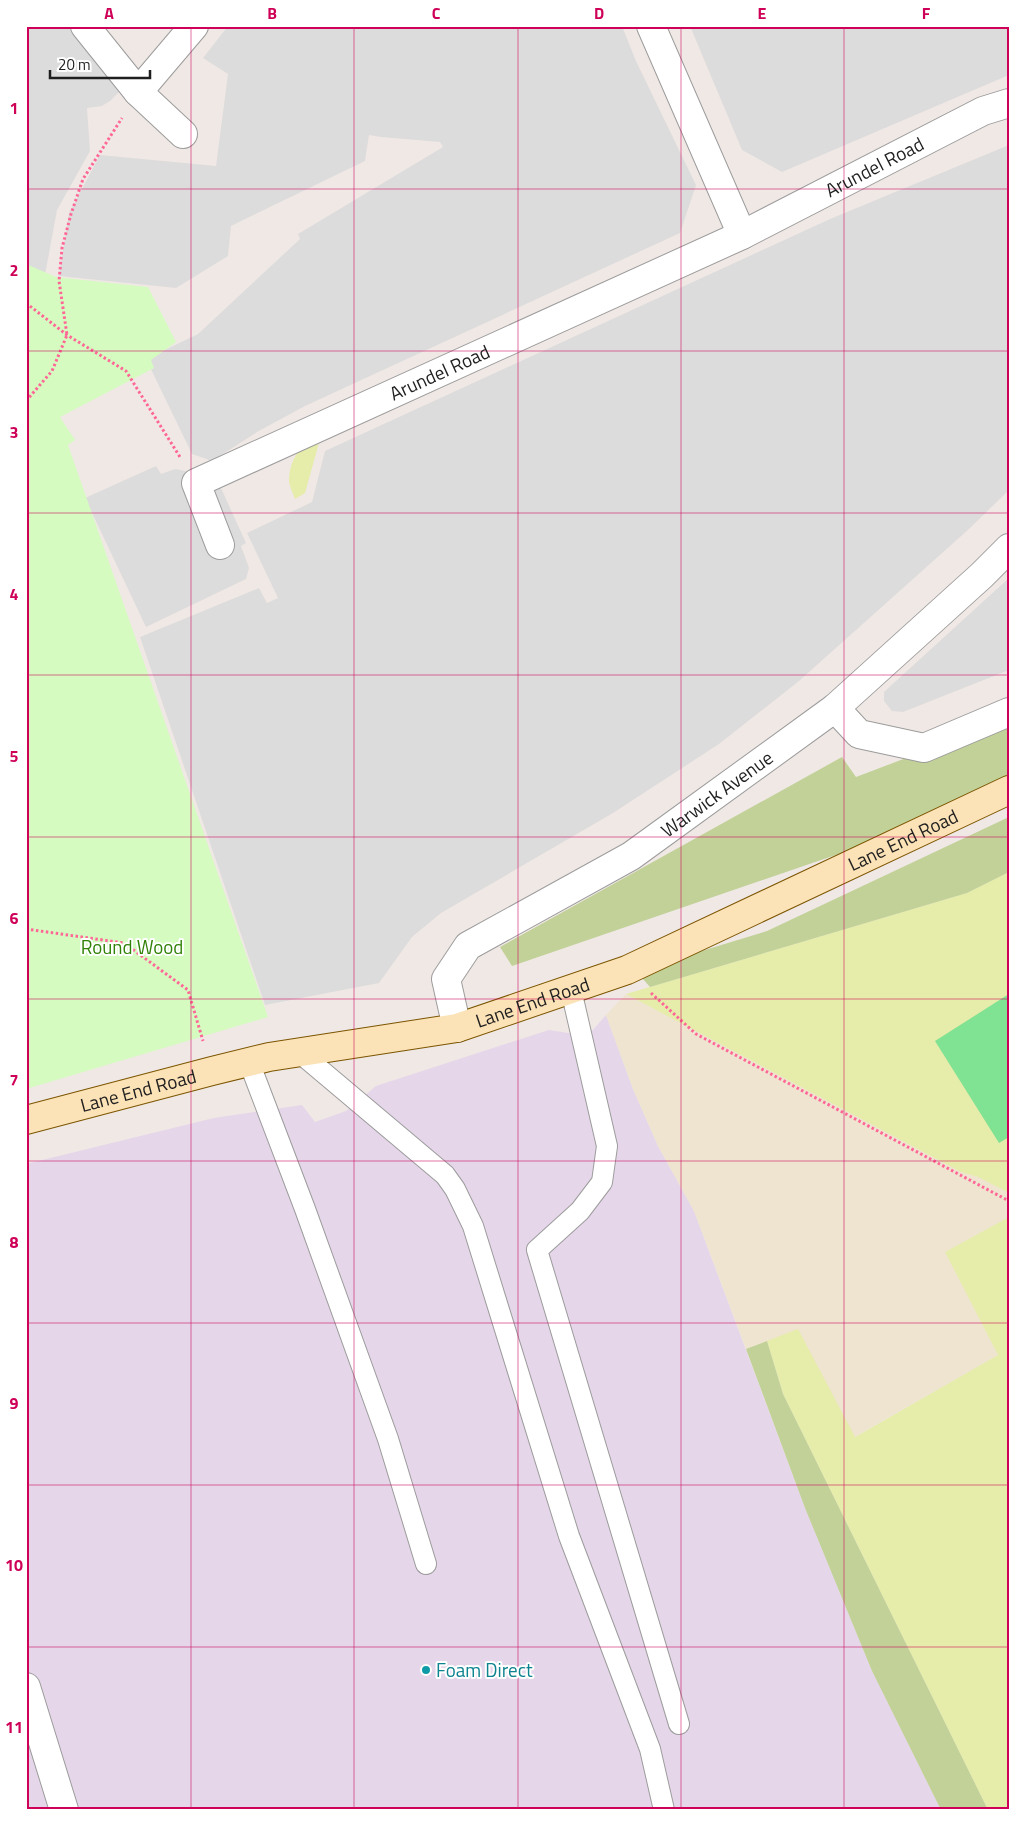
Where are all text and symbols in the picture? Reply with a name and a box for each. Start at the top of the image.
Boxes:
text: A [104,1,114,25]
text: B [267,1,277,25]
text: C [432,1,441,25]
text: D [594,1,604,25]
text: E [758,1,767,25]
text: F [922,1,931,25]
scale bar [50,48,150,80]
text: 20 m [58,53,91,76]
text: 1 [10,96,18,120]
street label: Arundel Road [820,129,929,204]
text: 2 [10,258,18,282]
street label: Arundel Road [384,336,494,407]
text: 3 [10,420,18,444]
text: 4 [10,582,19,606]
street label: Warwick Avenue [654,743,779,844]
text: 5 [10,744,19,768]
street label: Lane End Road [843,801,963,878]
text: 6 [10,906,19,930]
park label: Round Wood [81,932,183,961]
street label: Lane End Road [471,969,593,1035]
street label: Lane End Road [77,1061,199,1119]
text: 7 [10,1068,18,1092]
text: 8 [10,1230,19,1254]
text: 9 [10,1391,19,1415]
text: 10 [5,1553,23,1577]
place label: Foam Direct [436,1655,533,1684]
marker: Foam Direct [420,1664,432,1676]
text: 11 [5,1715,23,1739]

